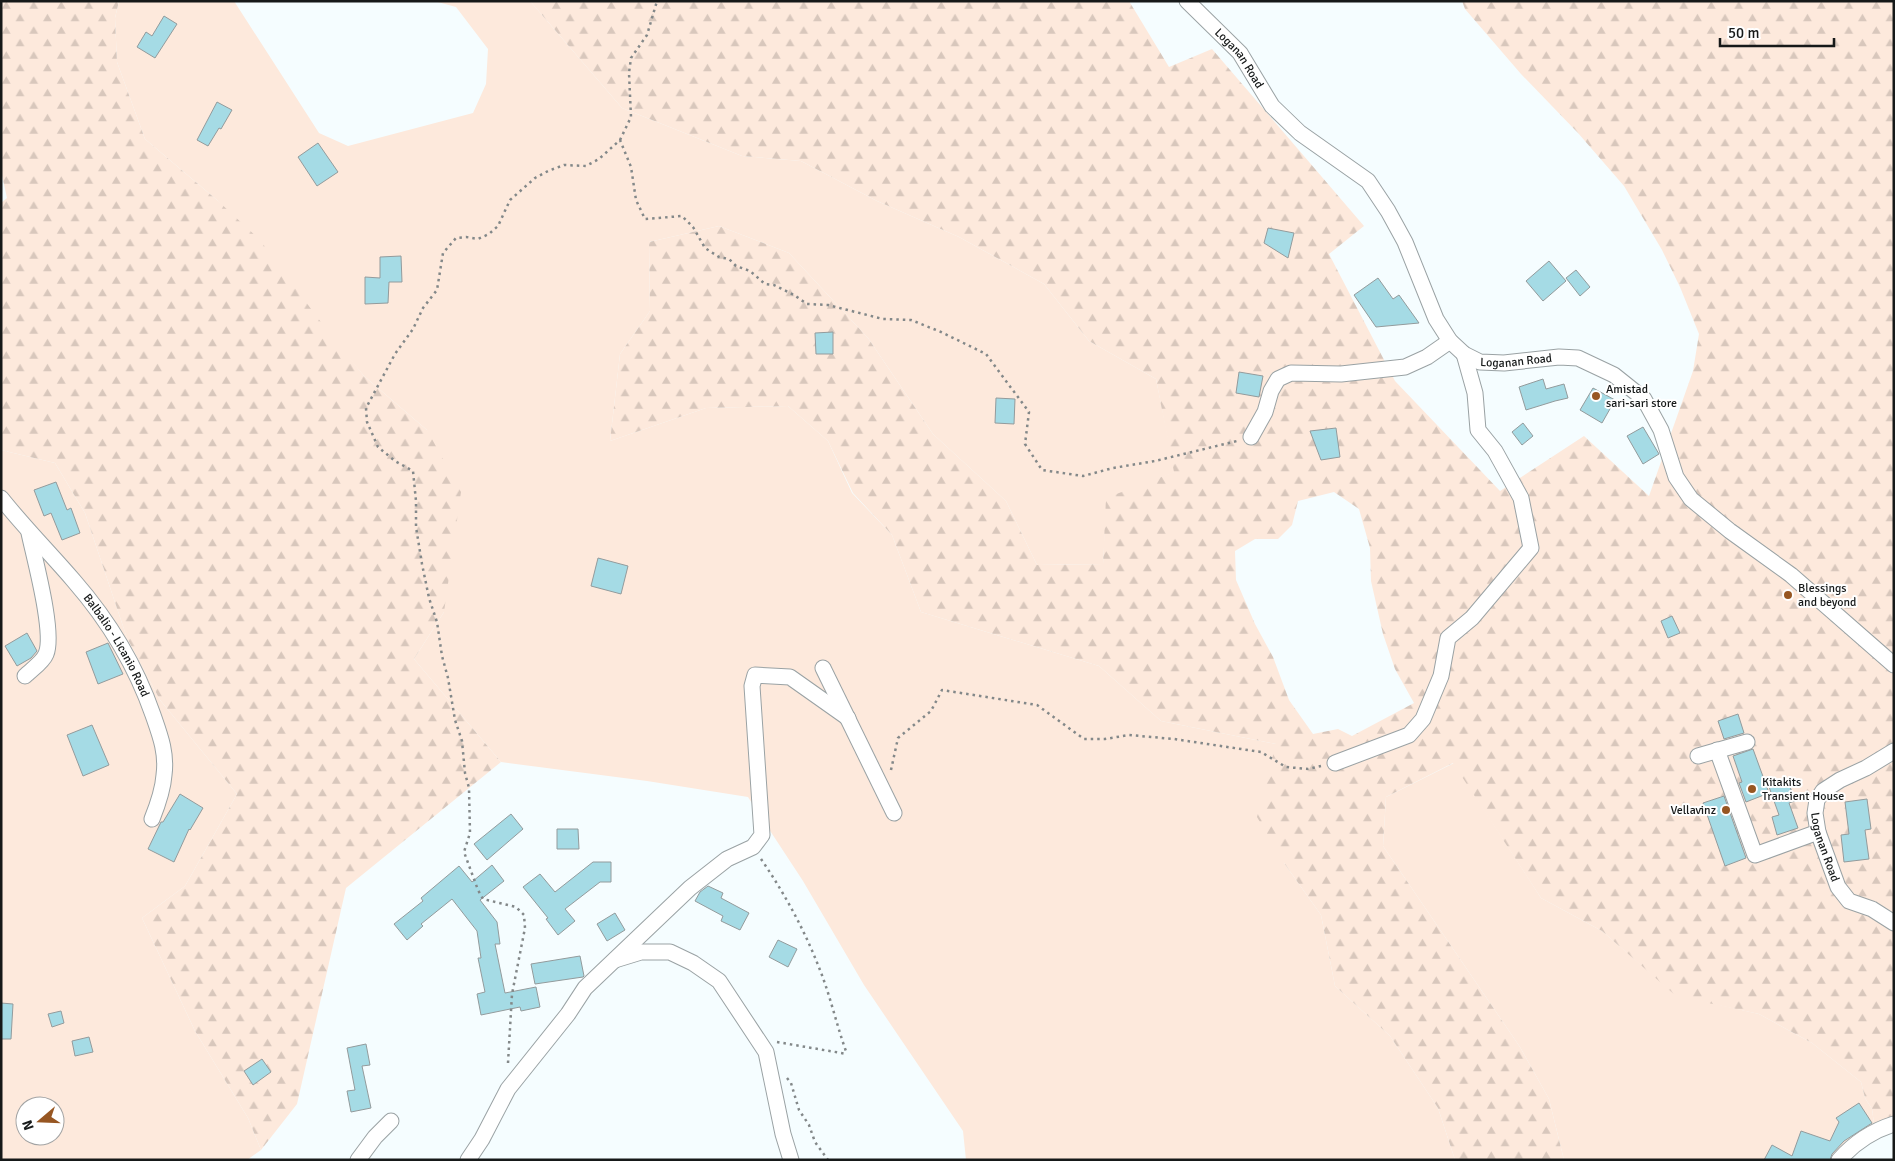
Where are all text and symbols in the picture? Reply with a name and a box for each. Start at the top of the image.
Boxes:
scale bar [1720,15,1834,47]
text: 50 m [1728,24,1759,42]
street label: Loganan Road [1212,25,1267,91]
street label: Loganan Road [1480,350,1553,371]
place label: Amistad sari-sari store [1606,382,1677,411]
marker: Amistad sari-sari store [1590,390,1602,402]
place label: Blessings and beyond [1798,581,1856,610]
marker: Blessings and beyond [1782,589,1794,601]
street label: Balbalio - Licanio Road [80,591,153,699]
place label: Kitakits Transient House [1762,775,1844,804]
marker: Kitakits Transient House [1746,783,1758,795]
place label: Vellavinz [1670,803,1716,818]
marker: Vellavinz [1720,804,1732,816]
street label: Loganan Road [1807,811,1843,884]
north arrow [15,1096,65,1146]
text: N [19,1118,38,1132]

